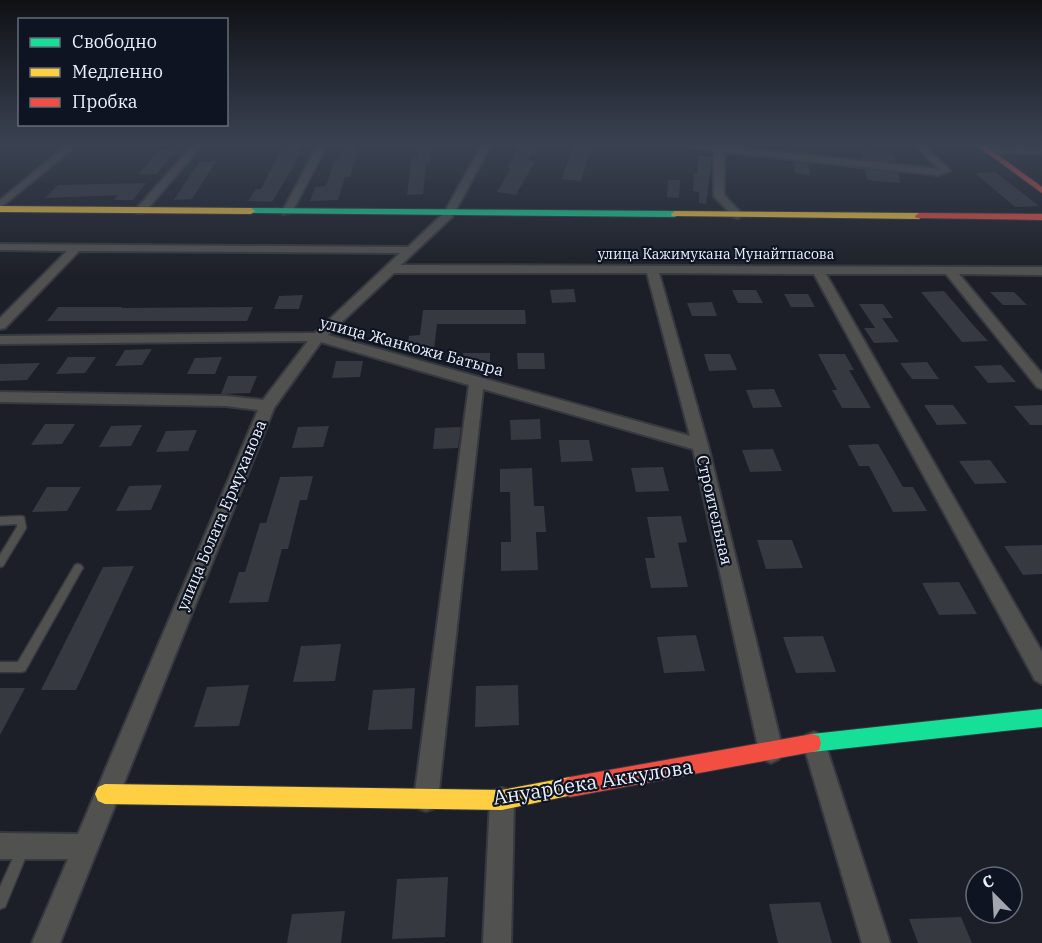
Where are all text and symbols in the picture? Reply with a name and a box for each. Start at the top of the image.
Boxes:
legend [18,18,228,126]
text: Свободно [72,30,157,53]
text: Медленно [72,60,163,83]
text: Пробка [72,90,138,113]
street label: улица Кажимукана Мунайтпасова [598,245,835,263]
street label: улица Жанкожи Батыра [318,312,506,380]
street label: улица Болата Ермуханова [172,417,270,613]
street label: Строительная [693,453,737,567]
street label: Ануарбека Аккулова [491,752,695,811]
north arrow [964,865,1024,925]
text: С [979,870,997,893]

